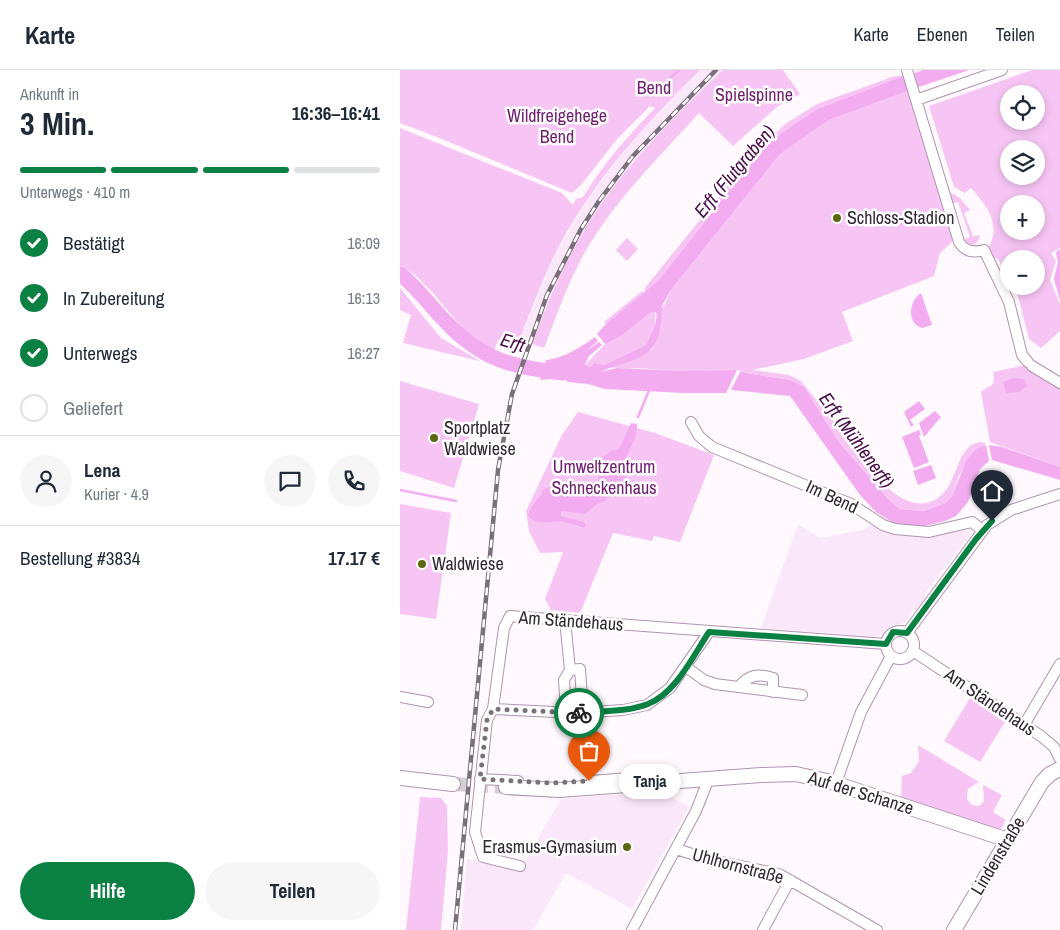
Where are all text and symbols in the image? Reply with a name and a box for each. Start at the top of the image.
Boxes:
text: Karte [25,19,75,51]
text: Karte [853,22,889,47]
text: Ebenen [917,22,968,47]
text: Teilen [996,22,1035,47]
park label: Bend [637,75,671,100]
park label: Spielspinne [715,82,793,107]
text: Ankunft in [20,83,79,105]
map controls [1000,85,1045,295]
button: locate [1000,85,1045,130]
text: 16:36–16:41 [292,100,380,126]
text: 3 Min. [20,102,94,145]
park label: Wildfreigehege Bend [507,103,607,149]
water label: Erft (Flutgraben) [688,119,780,223]
button: layers [1000,140,1045,185]
text: Unterwegs · 410 m [20,181,130,203]
button: + [1000,195,1045,240]
place label: Schloss-Stadion [847,205,954,230]
marker: Schloss-Stadion [831,212,843,224]
icon: check [20,229,48,257]
text: Bestätigt [63,230,125,256]
text: 16:09 [347,232,380,254]
button: − [1000,250,1045,295]
icon: check [20,284,48,312]
text: In Zubereitung [63,285,164,311]
text: 16:13 [347,287,380,309]
water label: Erft [497,326,529,358]
icon: check [20,339,48,367]
text: Unterwegs [63,340,137,366]
text: 16:27 [347,342,380,364]
water label: Erft (Mühlenerft) [813,387,901,493]
text: Geliefert [63,395,123,421]
place label: Sportplatz Waldwiese [444,415,516,461]
marker: Sportplatz Waldwiese [428,432,440,444]
park label: Umweltzentrum Schneckenhaus [551,454,657,500]
button: person [20,455,72,507]
button: chat [264,455,316,507]
button: phone [328,455,380,507]
text: Lena [84,457,120,483]
pin [971,470,1013,521]
street label: Im Bend [802,474,862,519]
icon: home [978,477,1006,505]
text: Kurier · 4.9 [84,483,149,505]
text: Bestellung #3834 [20,545,140,571]
text: 17.17 € [328,545,380,571]
place label: Waldwiese [432,551,504,576]
marker: Waldwiese [416,558,428,570]
street label: Am Ständehaus [517,604,624,637]
street label: Am Ständehaus [939,661,1041,741]
courier [554,688,604,738]
icon: bike [565,699,593,727]
pin [568,730,610,781]
icon: bag [575,737,603,765]
callout: Tanja [619,764,682,798]
street label: Auf der Schanze [804,764,917,820]
text: Tanja [633,770,667,792]
street label: Lindenstraße [964,812,1031,899]
place label: Erasmus-Gymasium [483,834,617,859]
marker: Erasmus-Gymasium [621,841,633,853]
street label: Uhlhornstraße [690,841,787,890]
button: Hilfe [20,862,195,920]
button: Teilen [205,862,380,920]

